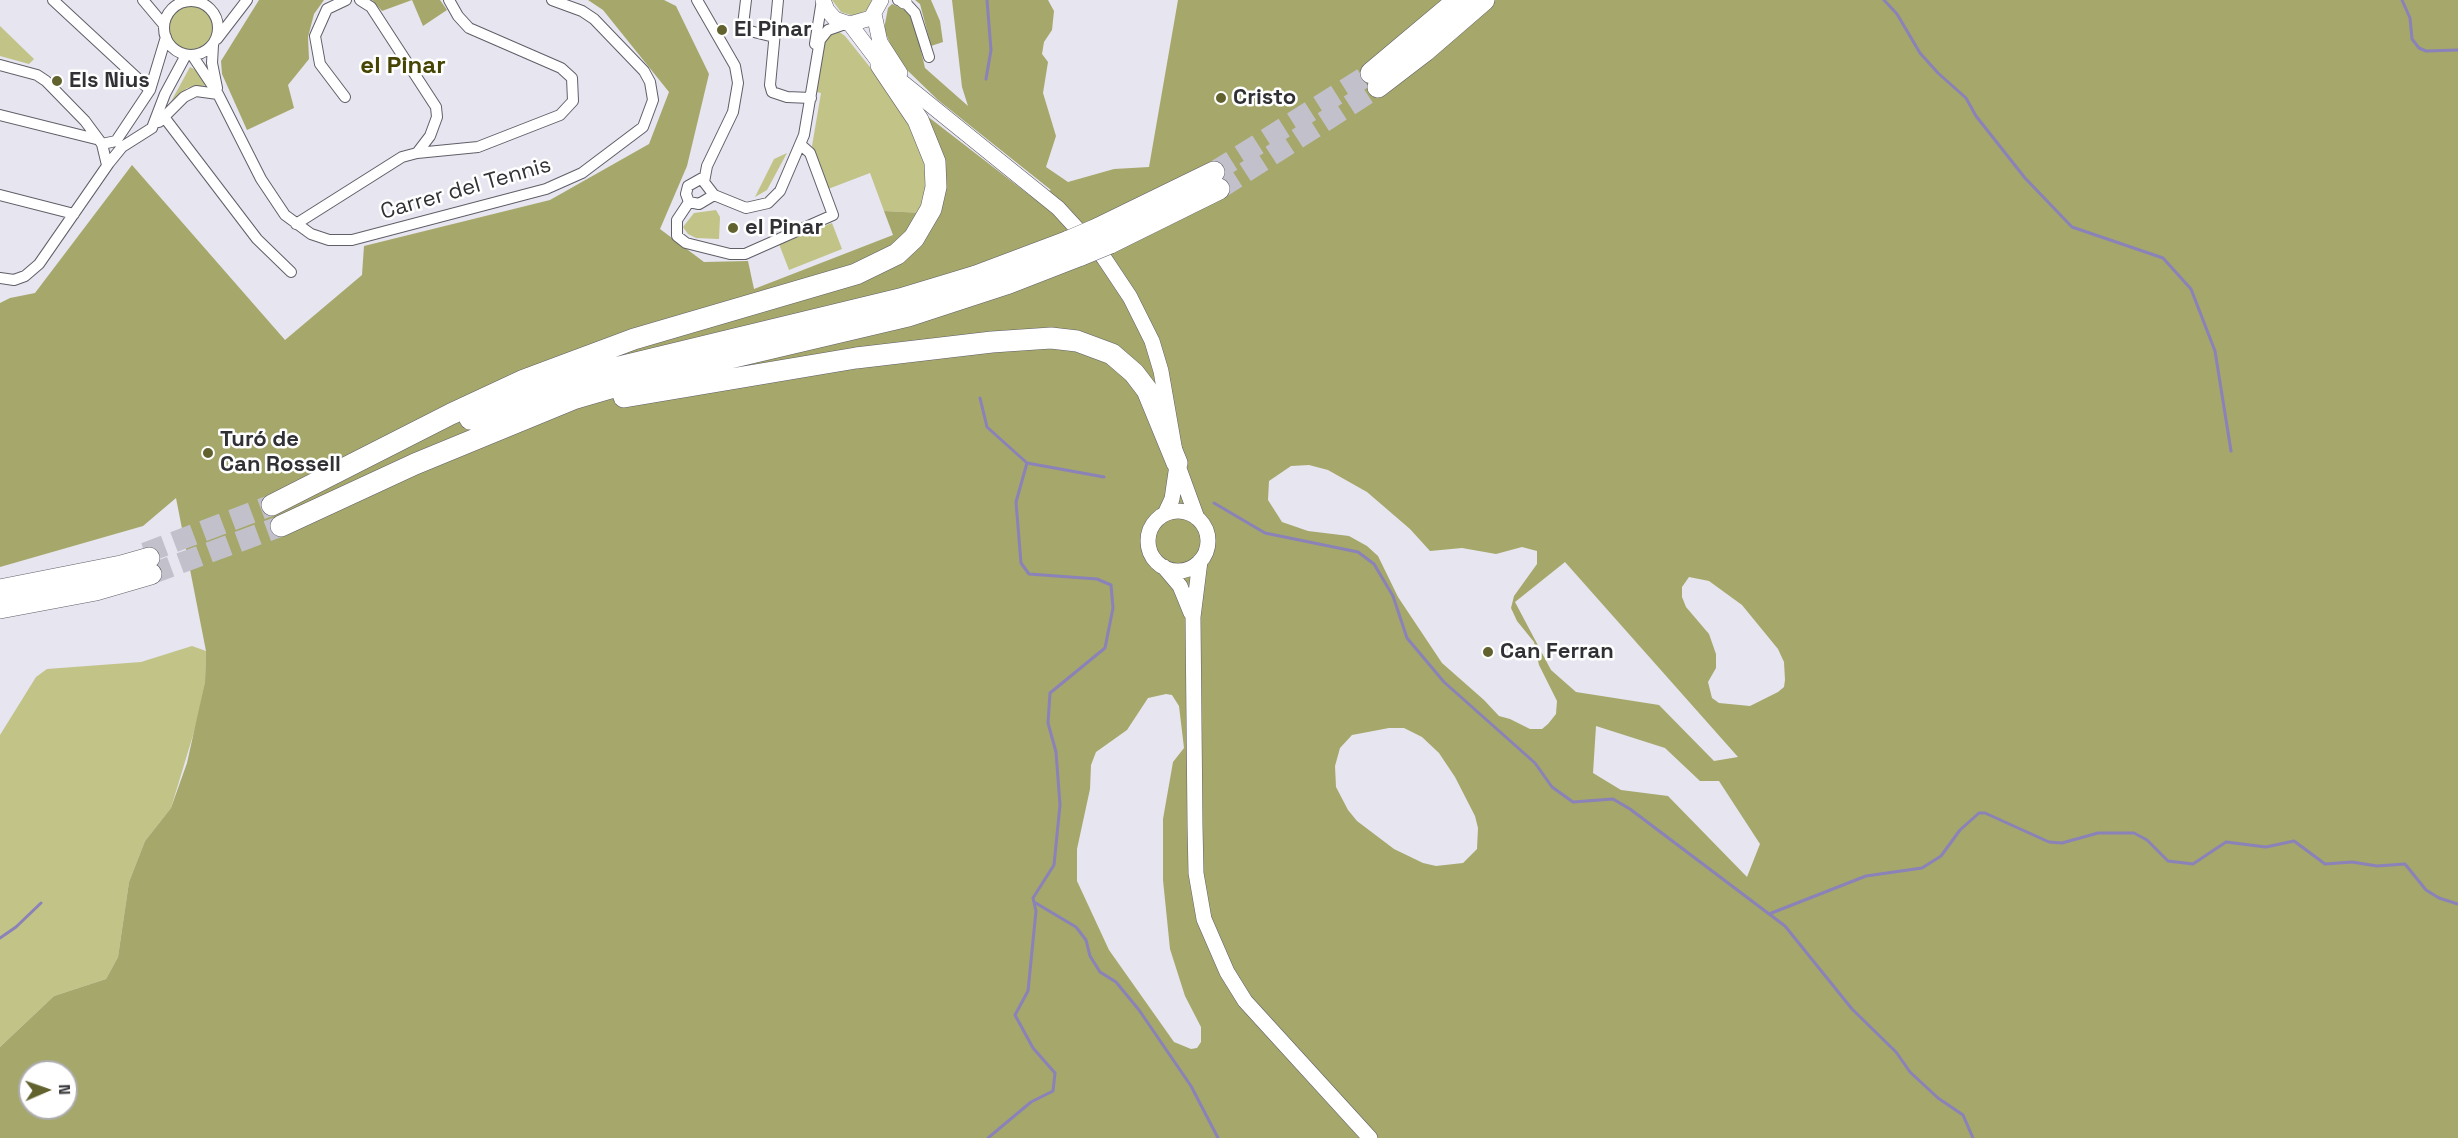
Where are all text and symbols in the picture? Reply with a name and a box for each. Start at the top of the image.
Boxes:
place label: El Pinar [734,17,812,43]
marker: El Pinar [715,23,729,37]
district label: el Pinar [360,52,446,80]
place label: Els Nius [69,68,150,94]
marker: Els Nius [50,74,64,88]
place label: Cristo [1233,85,1296,111]
marker: Cristo [1214,91,1228,105]
street label: Carrer del Tennis [378,152,554,226]
place label: el Pinar [745,215,823,241]
marker: el Pinar [726,221,740,235]
place label: Turó de Can Rossell [220,427,341,478]
marker: Turó de Can Rossell [201,446,215,460]
place label: Can Ferran [1500,639,1614,665]
marker: Can Ferran [1481,645,1495,659]
north arrow [18,1060,78,1120]
text: N [54,1084,75,1095]

